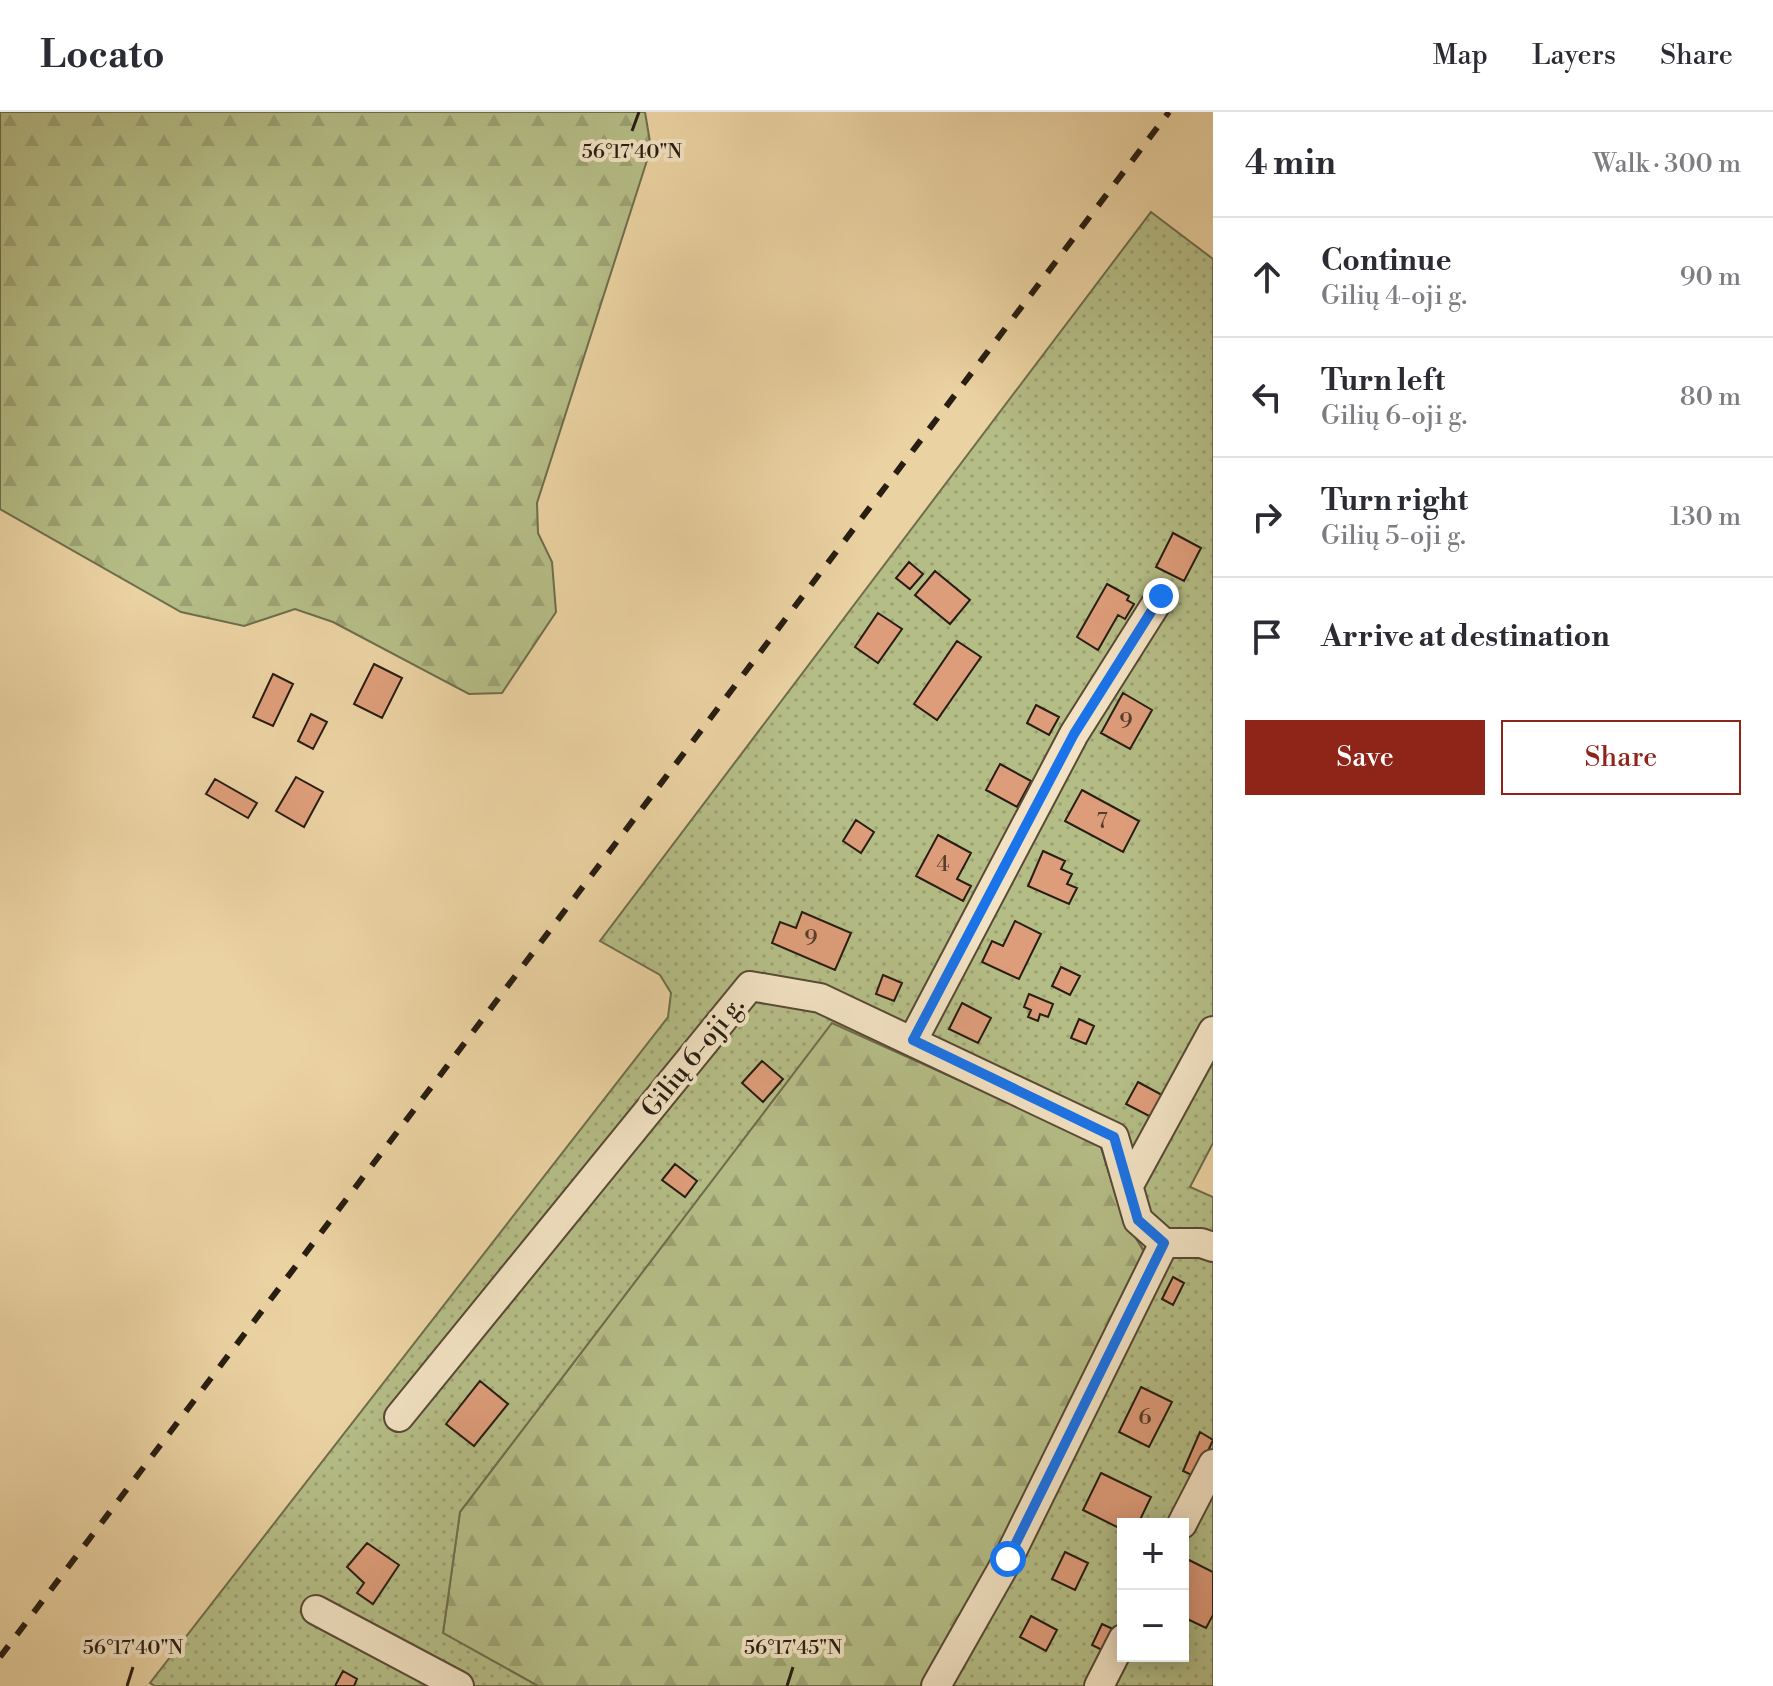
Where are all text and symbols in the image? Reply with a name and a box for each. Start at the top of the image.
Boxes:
text: Locato [40,32,165,79]
text: Map [1433,38,1488,73]
text: Layers [1532,38,1616,73]
text: Share [1660,38,1733,73]
text: 56°17'40"N [582,140,682,165]
text: 4 min [1245,143,1336,185]
text: Walk · 300 m [1593,148,1741,180]
text: Continue [1321,242,1452,280]
icon: ahead [1245,255,1289,299]
text: 90 m [1680,261,1741,293]
text: Gilių 4-oji g. [1321,280,1467,312]
text: Turn left [1321,362,1445,400]
icon: left [1245,375,1289,419]
text: 80 m [1680,381,1741,413]
text: Gilių 6-oji g. [1321,400,1467,432]
text: Turn right [1321,482,1468,520]
icon: right [1245,495,1289,539]
text: 130 m [1670,501,1741,533]
text: Gilių 5-oji g. [1321,520,1466,552]
route end [1143,578,1179,614]
icon: arrive [1245,615,1289,659]
text: Arrive at destination [1321,618,1610,656]
house number: 9 [1119,708,1133,735]
button: Save [1245,720,1485,795]
button: Share [1501,720,1741,795]
house number: 7 [1096,808,1108,835]
house number: 4 [936,851,950,878]
house number: 9 [804,925,818,952]
street label: Gilių 6-oji g. [635,990,751,1124]
house number: 6 [1138,1404,1152,1431]
map controls [1117,1518,1189,1662]
button: + [1117,1518,1189,1590]
route start [990,1541,1026,1577]
button: − [1117,1590,1189,1662]
text: 56°17'40"N [83,1636,183,1661]
text: 56°17'45"N [744,1636,842,1661]

